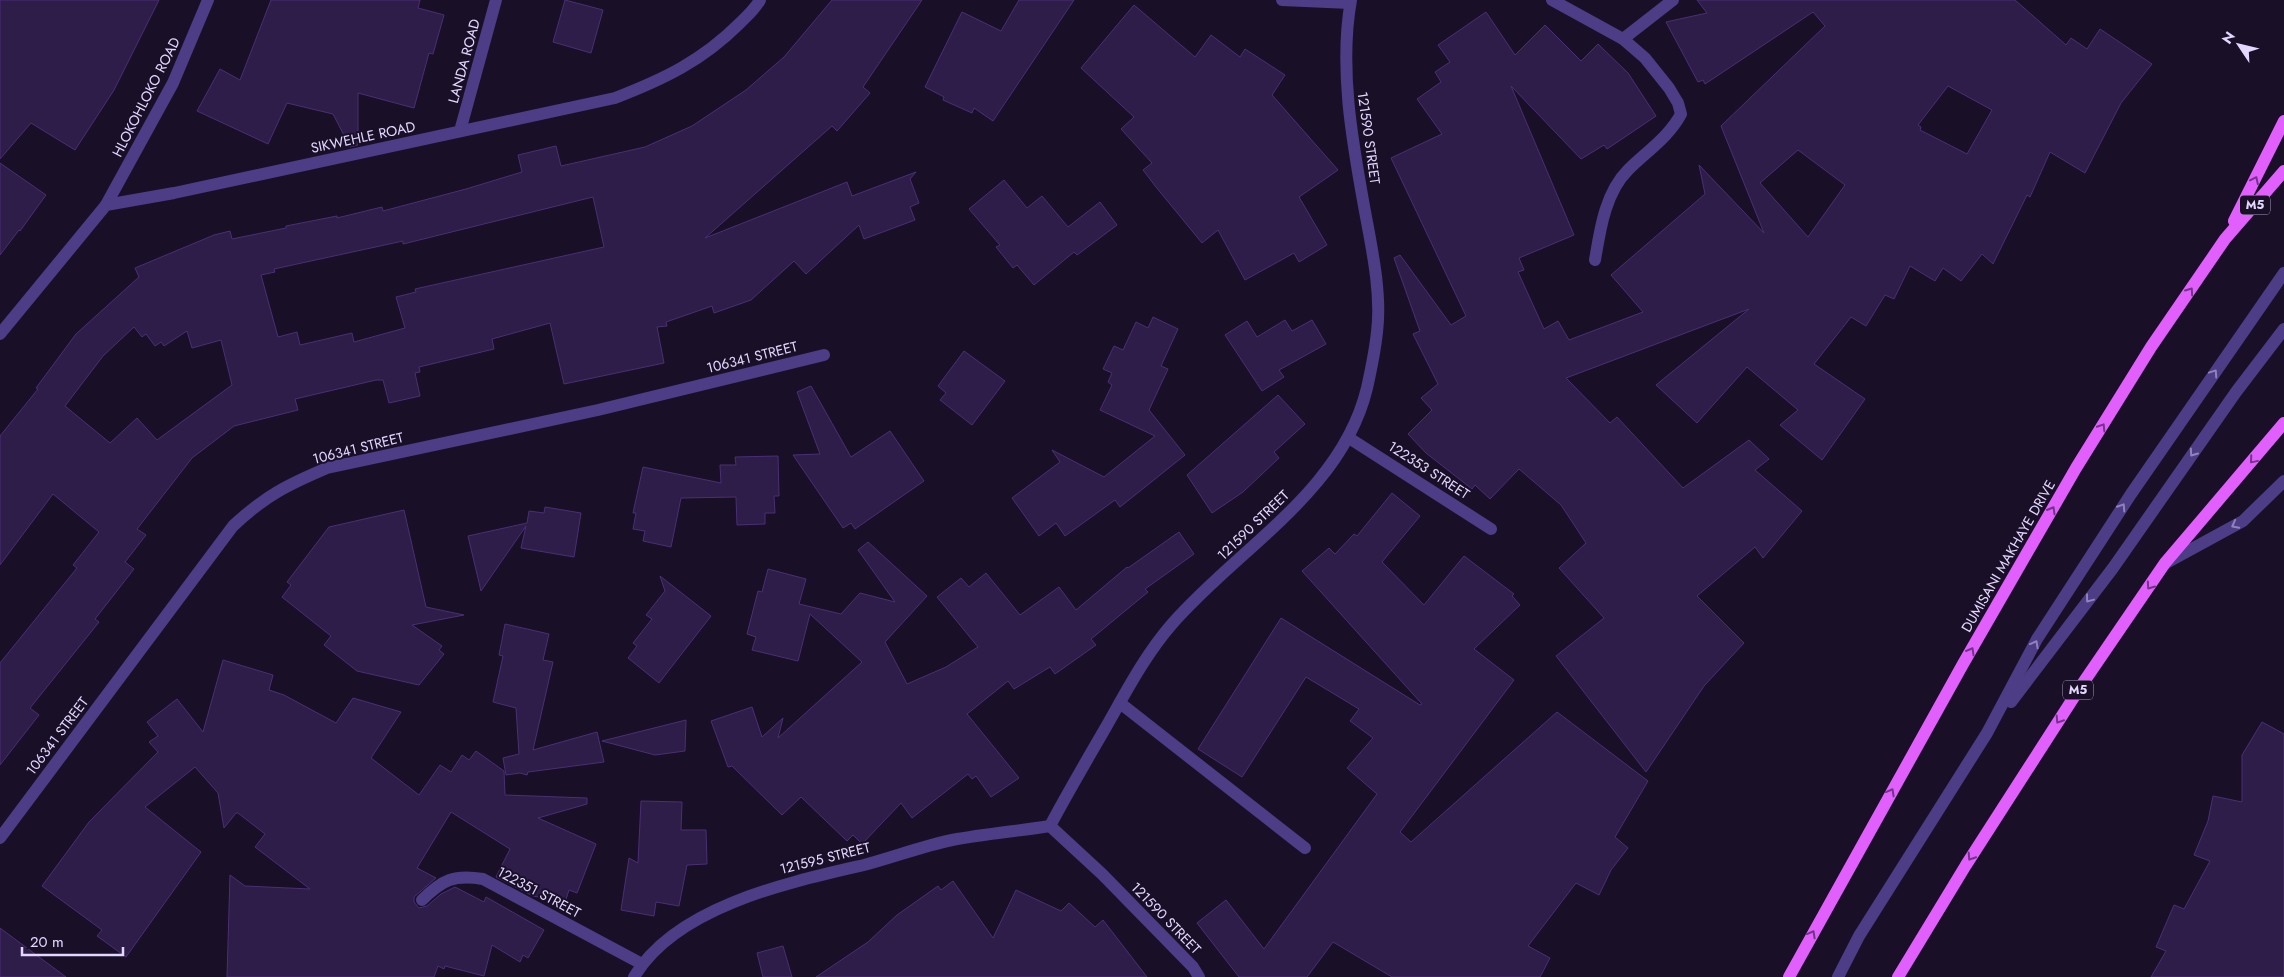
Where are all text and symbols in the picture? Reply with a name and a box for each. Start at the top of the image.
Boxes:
street label: LANDA ROAD [443,17,485,105]
north arrow [2214,20,2264,70]
text: N [2217,27,2240,48]
street label: HLOKOHLOKO ROAD [107,34,185,160]
street label: 121590 STREET [1353,91,1385,186]
street label: SIKWEHLE ROAD [309,116,417,158]
one-way arrow [2249,176,2259,185]
road number: M5 [2240,196,2270,214]
one-way arrow [2184,287,2193,296]
street label: 106341 STREET [704,336,800,378]
one-way arrow [2207,369,2217,378]
one-way arrow [2095,423,2105,432]
street label: 106341 STREET [310,427,406,469]
street label: 122353 STREET [1384,436,1474,504]
one-way arrow [2190,447,2199,457]
one-way arrow [2249,455,2258,464]
street label: DUMISANI MAKHAYE DRIVE [1956,476,2060,636]
street label: 121590 STREET [1213,485,1294,565]
one-way arrow [2116,504,2125,513]
one-way arrow [2045,506,2055,515]
one-way arrow [2232,519,2241,529]
one-way arrow [2147,580,2156,590]
one-way arrow [2086,593,2094,602]
one-way arrow [2028,640,2038,649]
one-way arrow [1964,647,1974,656]
road number: M5 [2063,680,2093,700]
street label: 106341 STREET [21,692,93,779]
one-way arrow [2055,715,2065,724]
one-way arrow [1885,789,1895,798]
street label: 121595 STREET [778,837,873,879]
one-way arrow [1968,852,1977,861]
street label: 122351 STREET [494,862,585,923]
street label: 121590 STREET [1126,878,1206,959]
scale bar [22,924,124,956]
text: 20 m [30,931,64,953]
one-way arrow [1806,931,1816,940]

